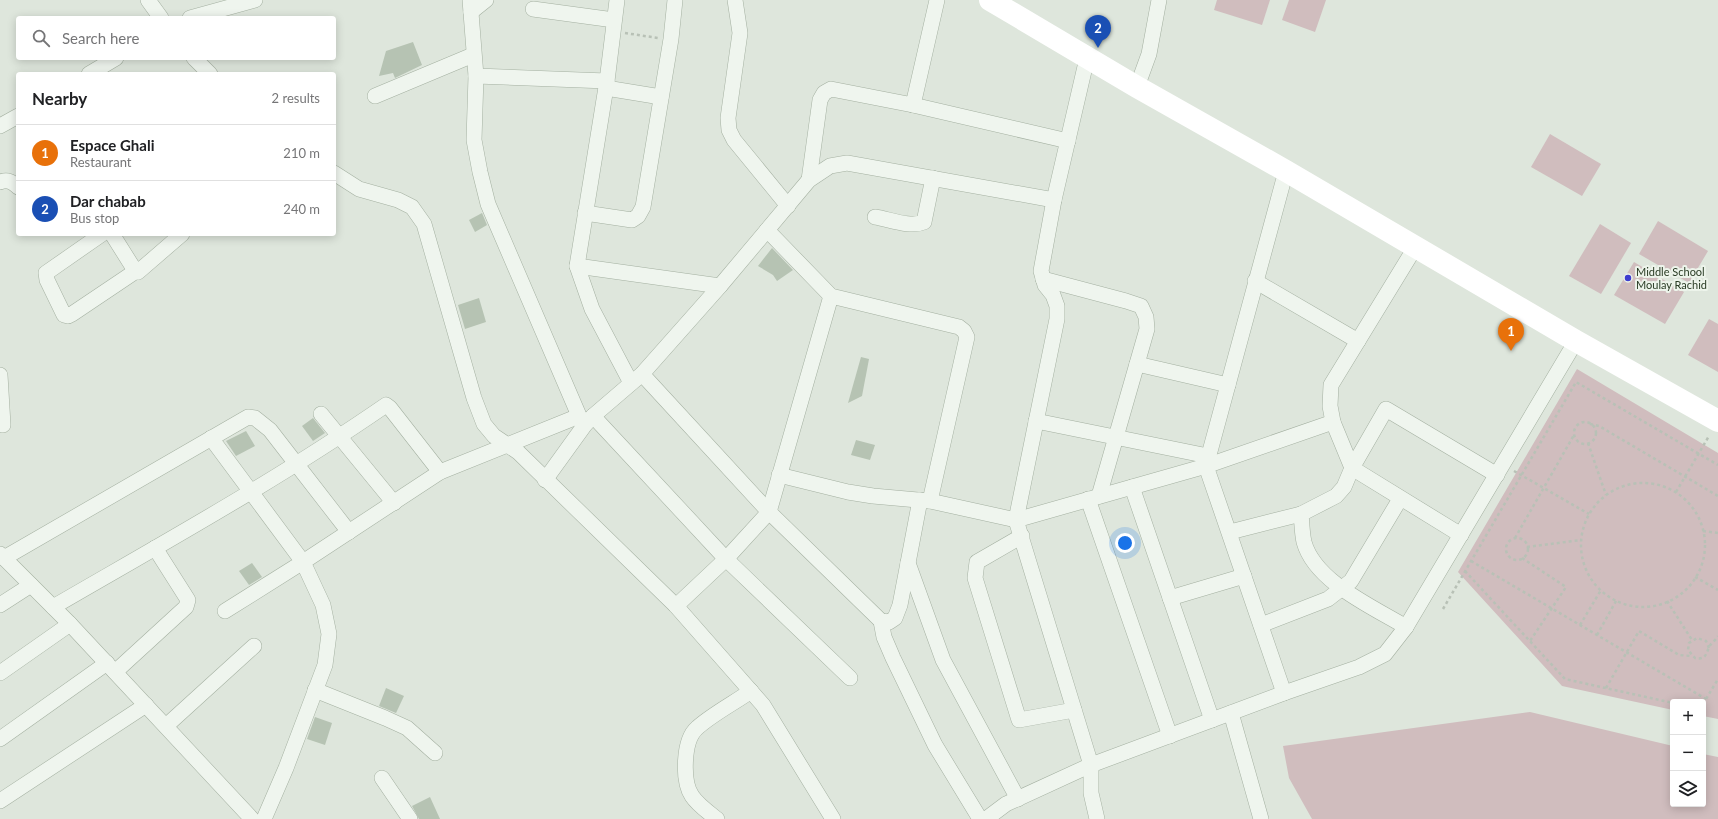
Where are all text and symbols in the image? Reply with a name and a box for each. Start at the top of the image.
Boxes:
pin: 2 [1085,15,1111,48]
search box [16,16,336,60]
icon: search [30,27,52,49]
text: Search here [62,29,139,47]
text: Nearby [32,88,87,109]
text: 2 results [272,90,320,106]
text: Espace Ghali [70,136,154,154]
text: 1 [41,145,49,161]
text: 210 m [283,145,320,161]
text: Restaurant [70,154,132,170]
text: Dar chabab [70,192,146,210]
text: 2 [41,201,49,217]
text: 240 m [283,201,320,217]
text: Bus stop [70,210,119,226]
place label: Middle School Moulay Rachid [1636,265,1707,291]
marker: Middle School Moulay Rachid [1623,273,1633,283]
pin: 1 [1498,318,1524,351]
your location [1115,533,1135,553]
map controls [1670,699,1706,807]
button: + [1670,699,1706,735]
button: − [1670,735,1706,771]
button: layers [1670,771,1706,807]

